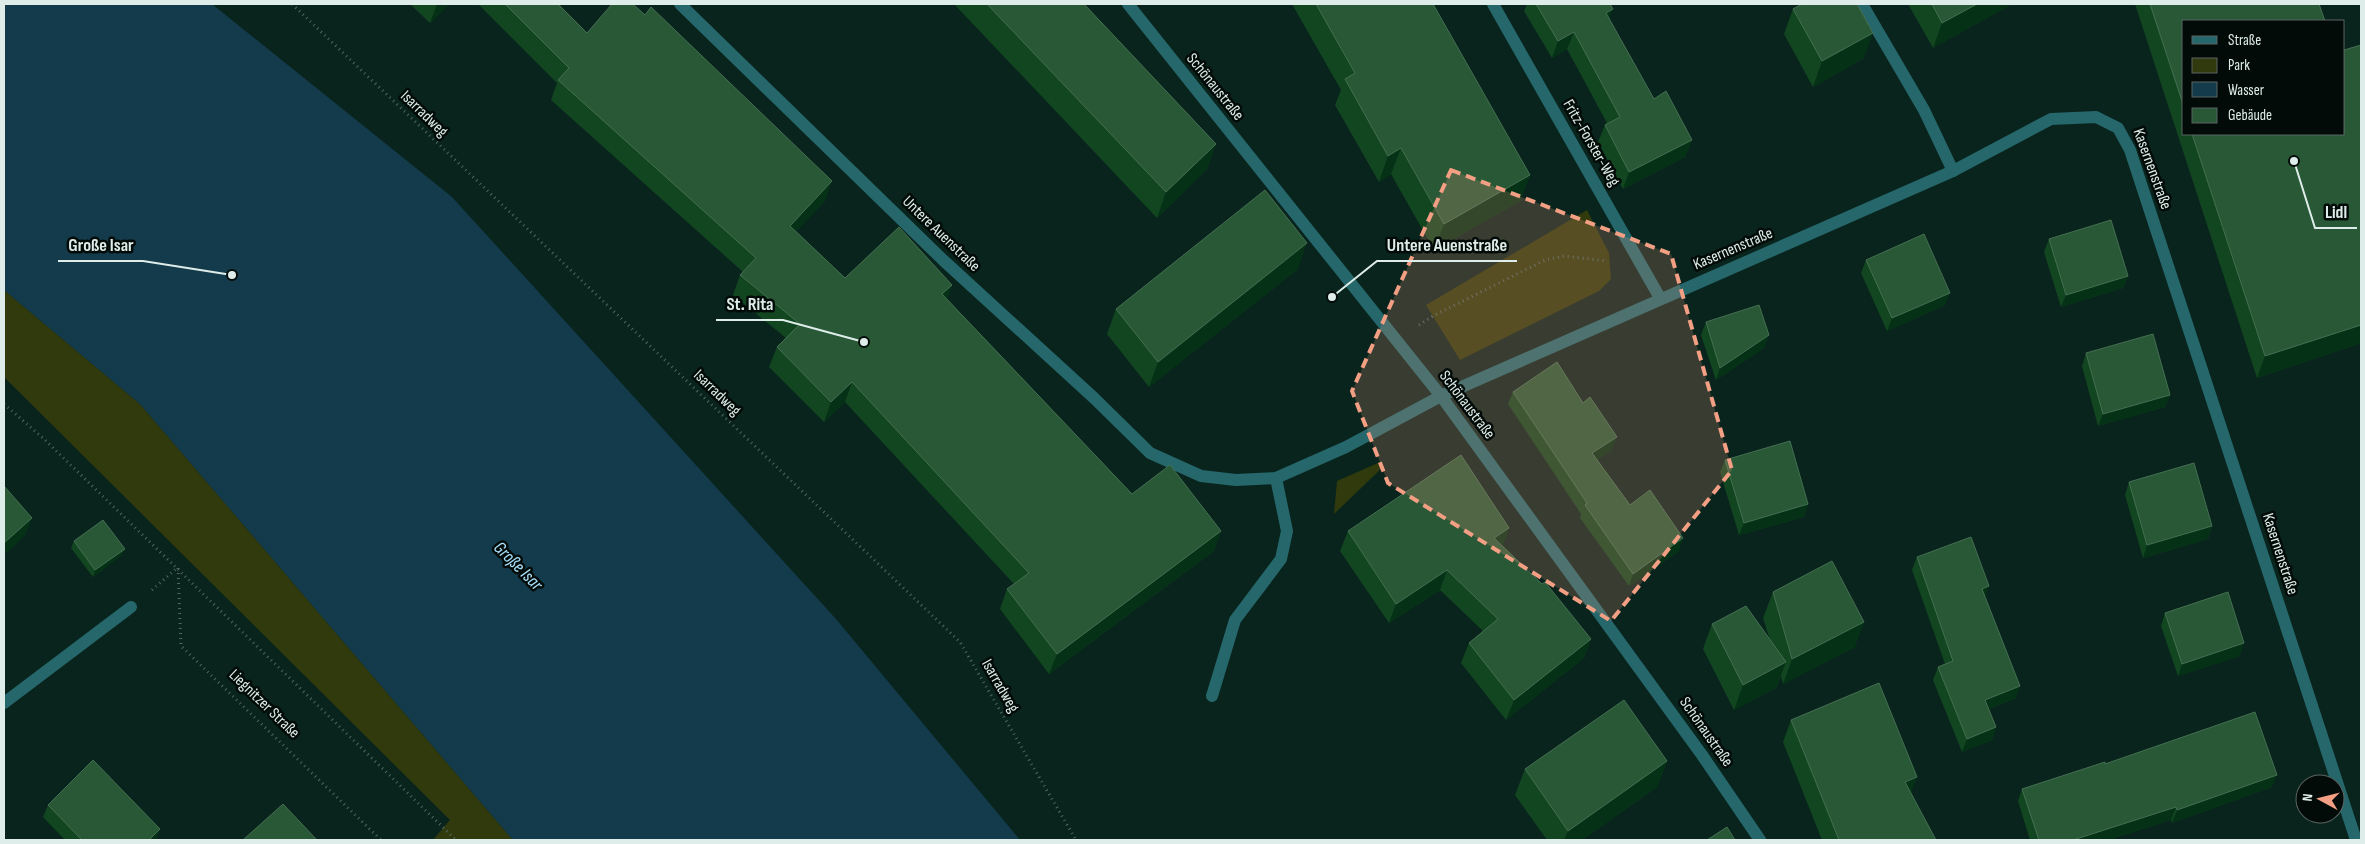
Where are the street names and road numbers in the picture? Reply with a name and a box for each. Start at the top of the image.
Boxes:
street label: Schönaustraße [1182,50,1248,124]
street label: Isarradweg [396,87,452,141]
street label: Fritz-Forster-Weg [1559,96,1623,190]
street label: Kasernenstraße [2129,126,2175,212]
street label: Untere Auenstraße [898,192,984,276]
street label: Kasernenstraße [1690,224,1776,274]
street label: Isarradweg [689,366,745,420]
street label: Schönaustraße [1435,367,1499,443]
street label: Kasernenstraße [2258,511,2302,597]
street label: Isarradweg [977,656,1023,716]
street label: Liegnitzer Straße [225,666,303,742]
street label: Schönaustraße [1675,693,1737,771]

